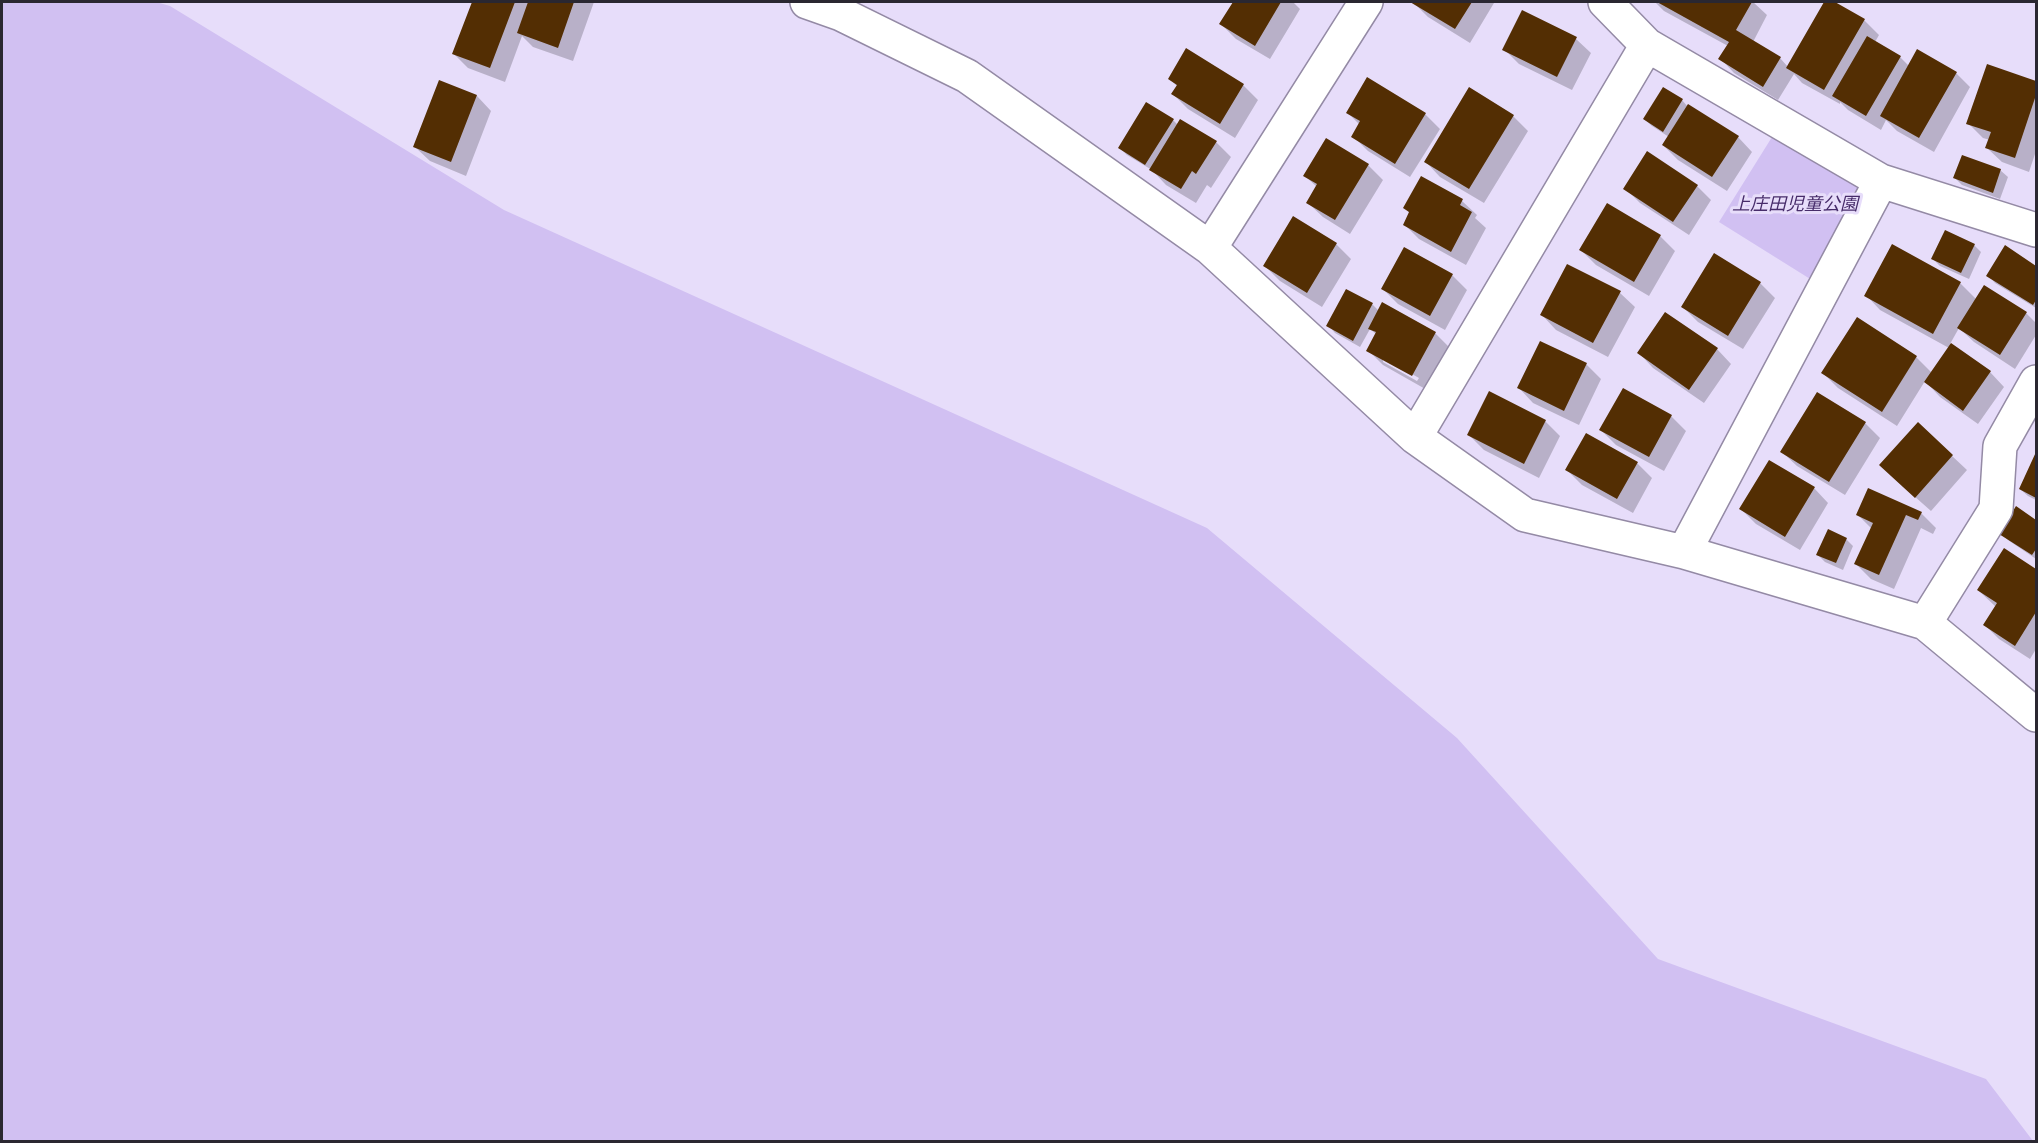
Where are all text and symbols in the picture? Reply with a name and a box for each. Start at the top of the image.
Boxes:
park label: 上庄田児童公園 [1732,194,1858,216]

